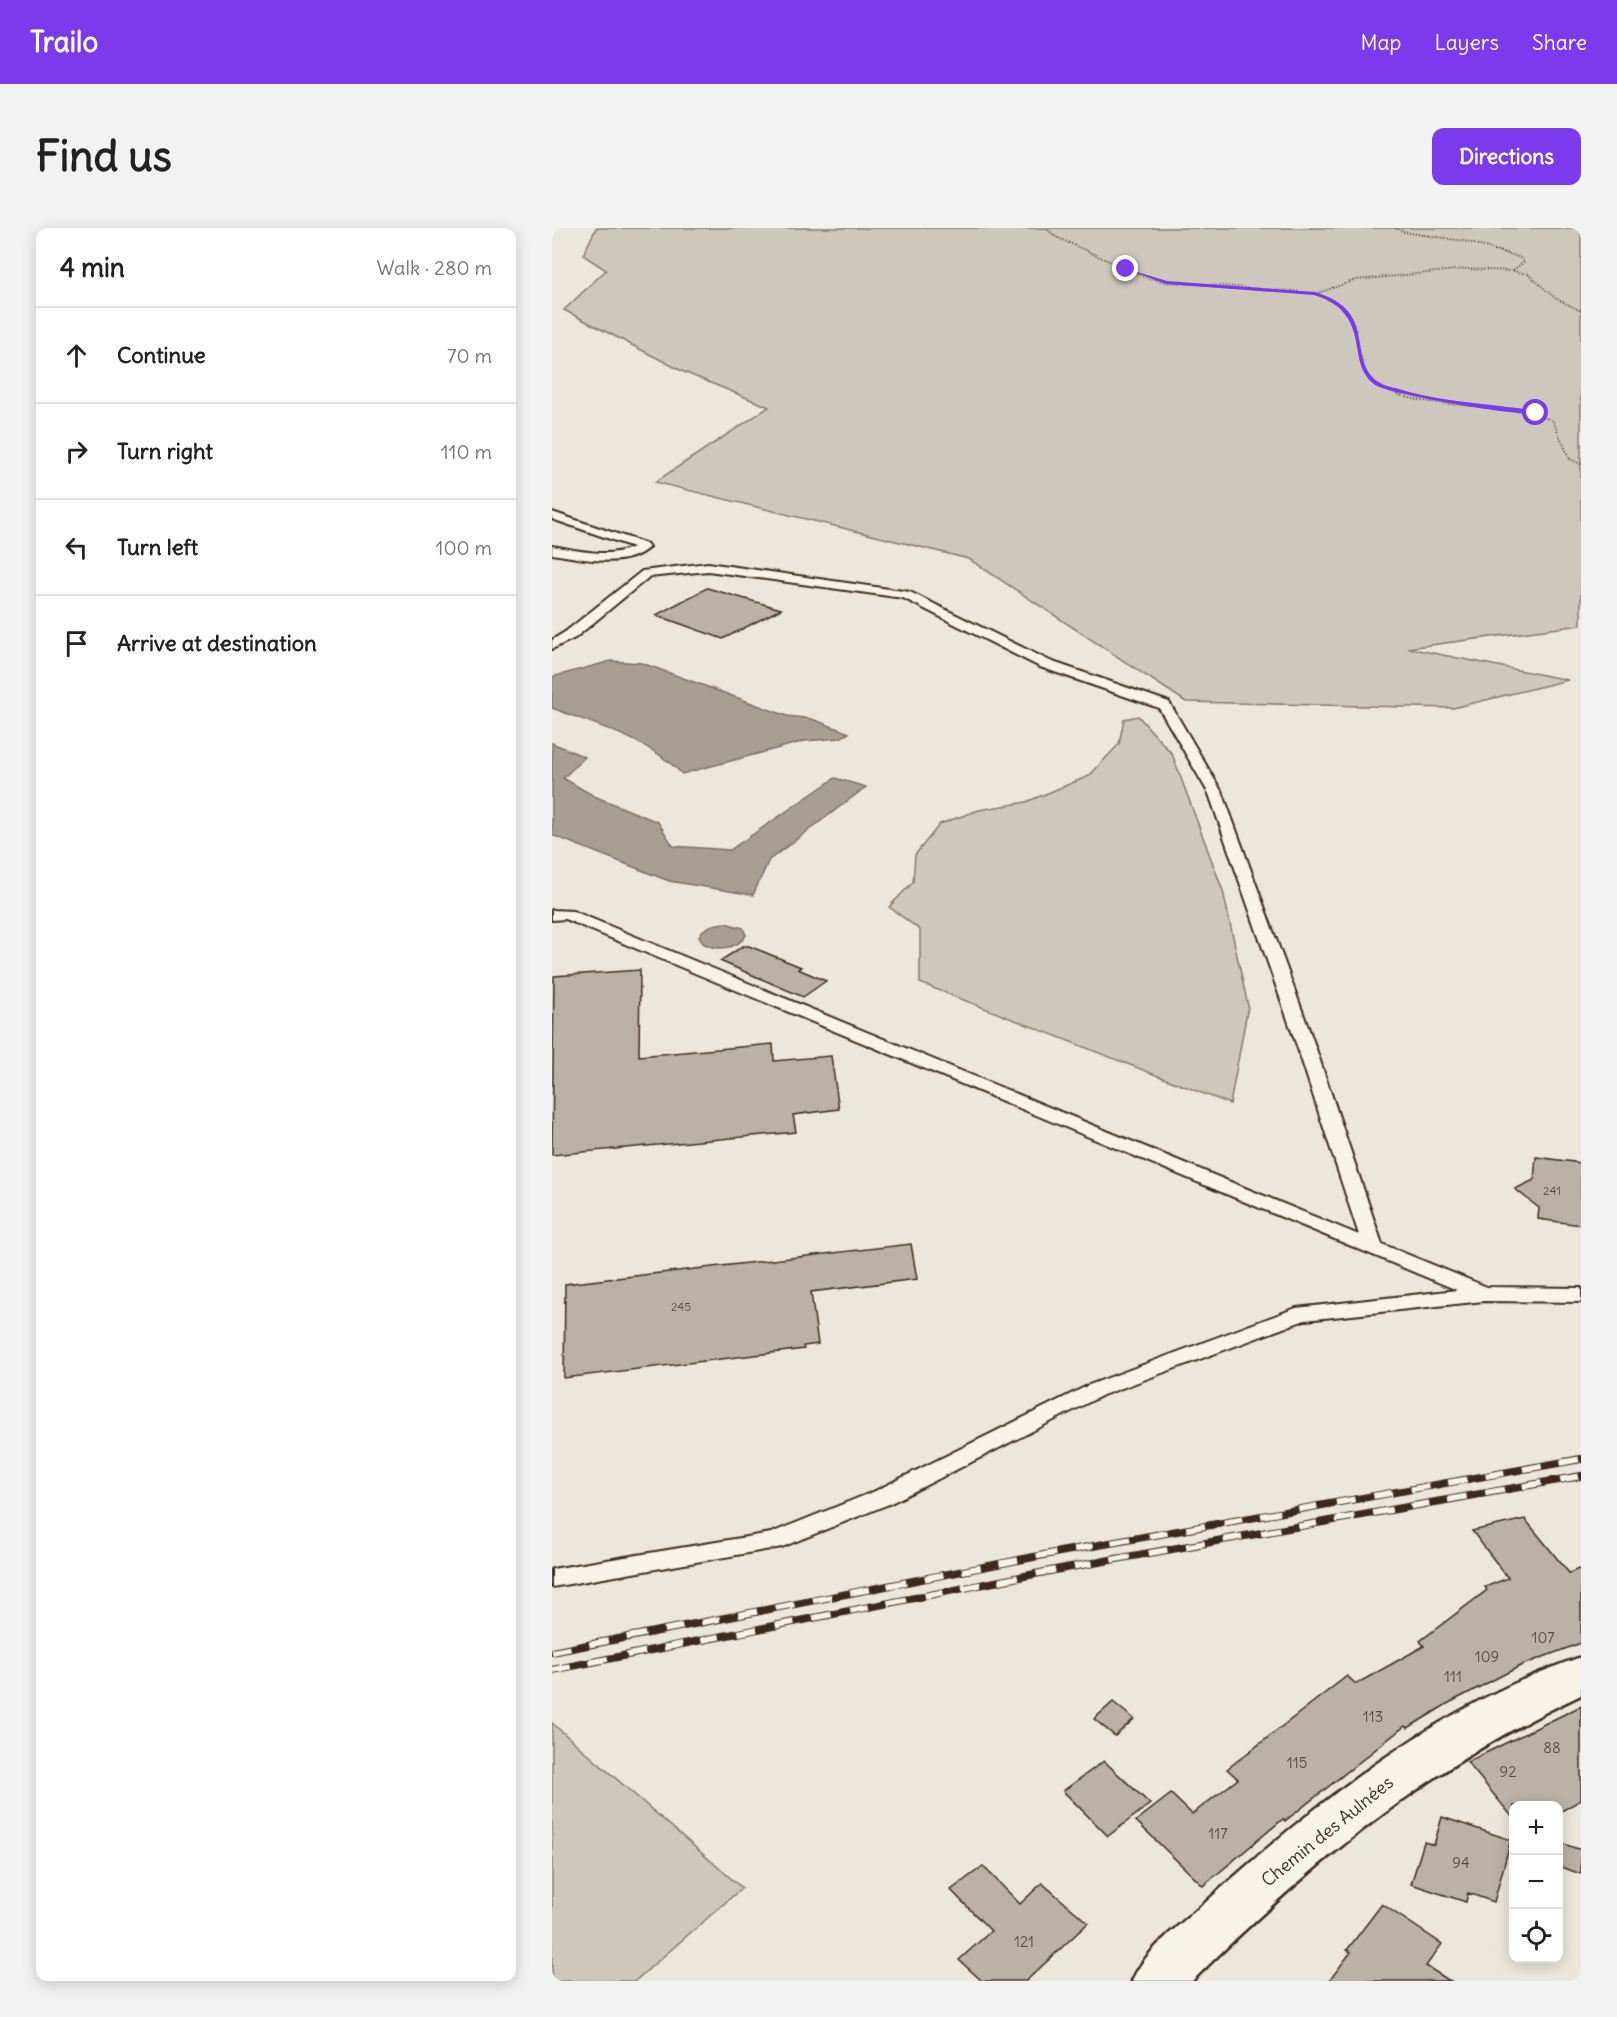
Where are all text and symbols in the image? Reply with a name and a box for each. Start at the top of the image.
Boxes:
text: Trailo [30,24,98,60]
text: Map [1361,29,1401,56]
text: Layers [1434,29,1499,56]
text: Share [1532,29,1587,56]
button: Directions [1432,128,1581,185]
text: Find us [36,130,172,182]
text: 4 min [60,251,125,284]
text: Walk · 280 m [376,255,492,280]
route end [1112,255,1138,281]
icon: ahead [60,339,93,372]
text: Continue [117,341,206,369]
text: 70 m [447,343,492,368]
route start [1522,399,1548,425]
icon: right [60,435,93,468]
text: Turn right [117,437,213,465]
text: 110 m [441,439,492,464]
icon: left [60,531,93,564]
text: Turn left [117,533,198,561]
text: 100 m [435,535,492,560]
icon: arrive [60,627,93,660]
text: Arrive at destination [117,629,317,657]
house number: 241 [1543,1183,1561,1198]
house number: 245 [671,1299,691,1314]
house number: 107 [1532,1628,1554,1647]
house number: 109 [1475,1647,1499,1666]
house number: 111 [1444,1667,1462,1686]
house number: 113 [1363,1707,1383,1726]
house number: 88 [1543,1738,1561,1757]
house number: 115 [1287,1753,1307,1772]
house number: 92 [1500,1762,1516,1781]
street label: Chemin des Aulnées [1256,1771,1398,1891]
map controls [1509,1801,1563,1963]
button: + [1509,1801,1563,1855]
house number: 117 [1208,1824,1228,1843]
house number: 94 [1452,1853,1470,1872]
button: − [1509,1855,1563,1909]
button: locate [1509,1909,1563,1963]
house number: 121 [1014,1932,1034,1951]

